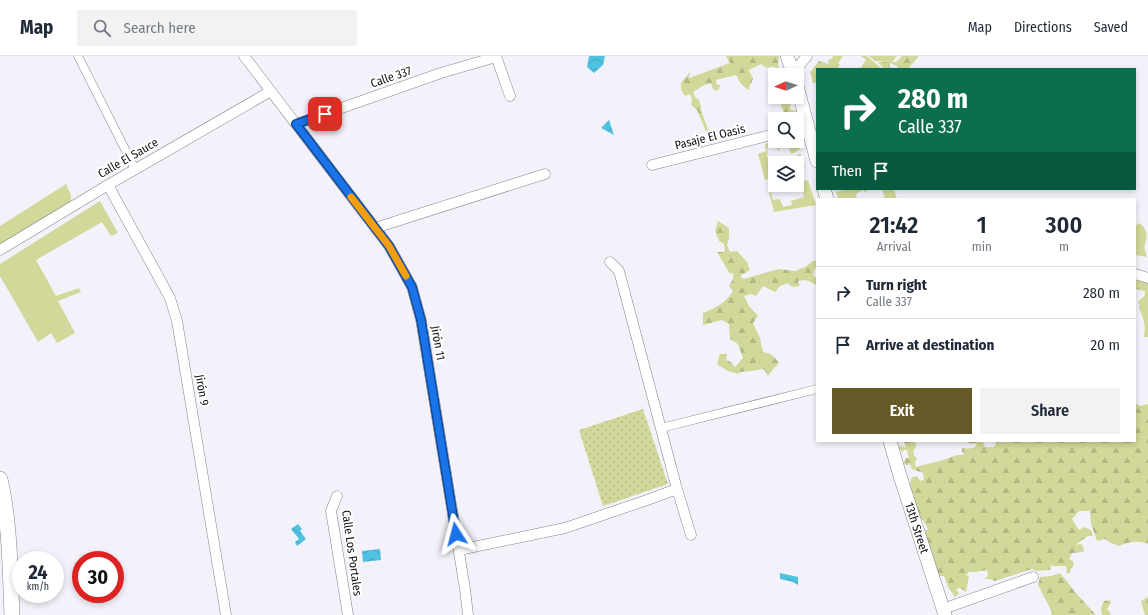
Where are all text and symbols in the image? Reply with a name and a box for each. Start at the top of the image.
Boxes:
search box [77,10,357,46]
text: Map [20,16,53,39]
icon: search [91,17,113,39]
text: Search here [123,19,196,37]
text: Map [968,19,992,36]
text: Directions [1014,19,1072,36]
text: Saved [1094,19,1128,36]
street label: Calle 337 [369,63,413,91]
north arrow [768,68,804,104]
map controls [768,68,804,192]
text: 280 m [898,82,968,115]
icon: right [832,84,884,136]
pin [308,97,342,131]
icon: arrive [314,103,336,125]
button: search [768,112,804,148]
text: Calle 337 [898,116,962,138]
street label: Pasaje El Oasis [673,121,747,153]
street label: Calle El Sauce [95,135,161,181]
button: layers [768,156,804,192]
icon: arrive [870,160,892,182]
text: Then [832,162,862,180]
text: 21:42 [869,211,918,239]
text: 1 [977,211,987,239]
text: 300 [1045,211,1082,239]
text: Arrival [877,239,911,254]
text: min [972,239,992,254]
text: m [1059,239,1069,254]
text: Turn right [866,276,927,294]
icon: right [832,282,854,304]
text: 280 m [1083,284,1120,302]
text: Calle 337 [866,294,912,309]
street label: Jirón 11 [428,325,448,361]
icon: arrive [832,334,854,356]
text: Arrive at destination [866,336,994,354]
text: 20 m [1091,336,1120,354]
street label: Jirón 9 [192,373,212,407]
button: Exit [832,388,972,434]
button: Share [980,388,1120,434]
street label: 13th Street [902,501,932,555]
street label: Calle Los Portales [339,509,365,597]
position arrow [435,513,477,555]
speed limit sign: 30 [72,551,124,603]
text: 24 [28,560,48,584]
text: km/h [27,581,49,593]

